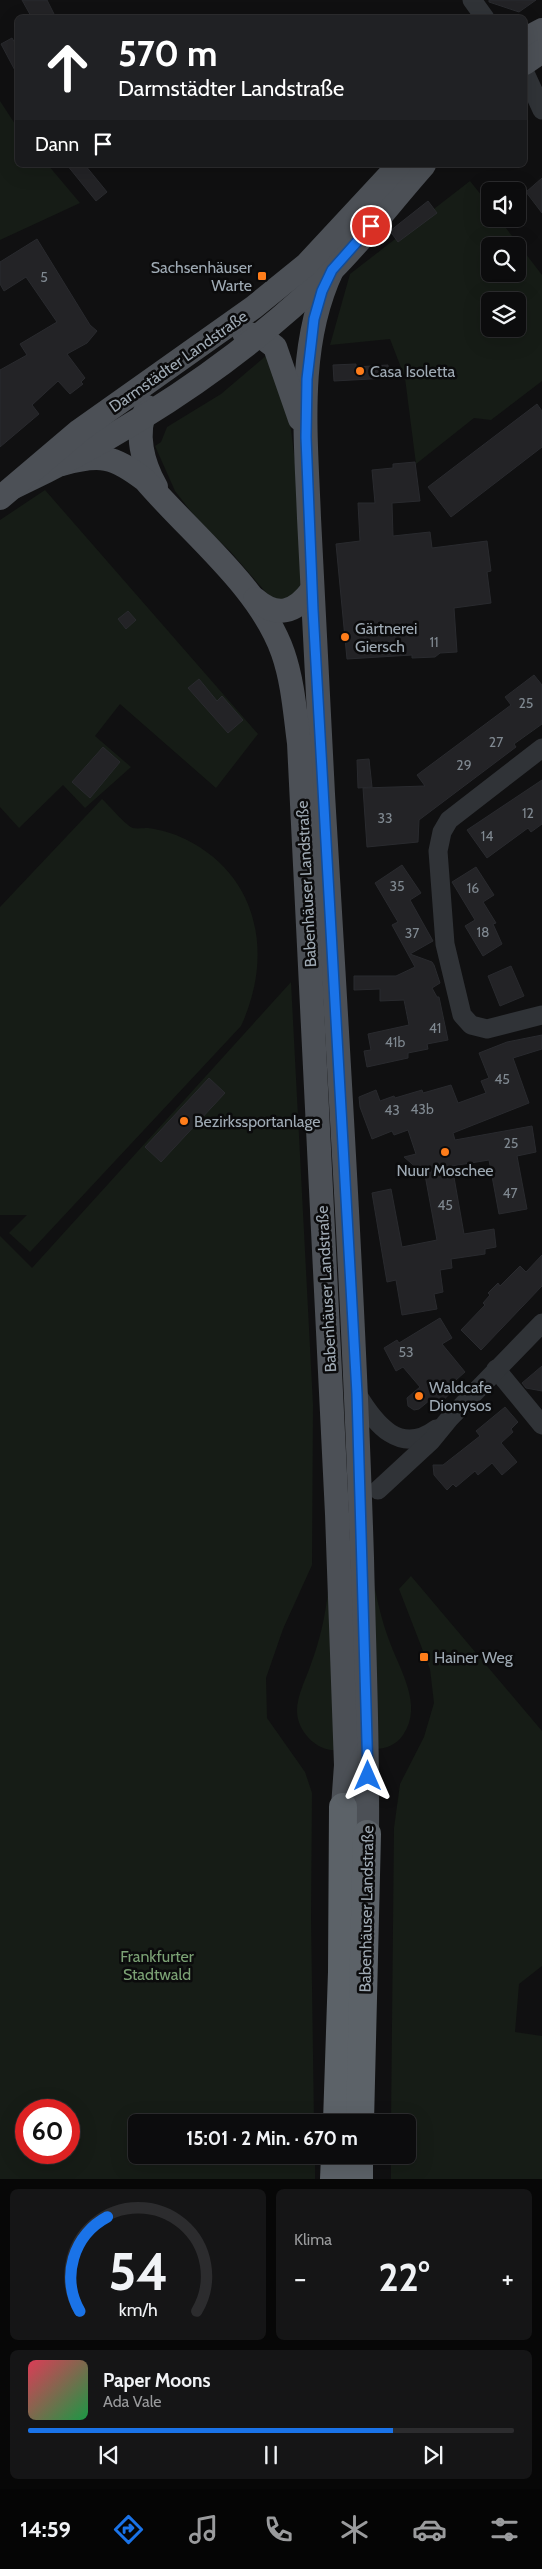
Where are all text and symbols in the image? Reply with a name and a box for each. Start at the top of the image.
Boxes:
text: 570 m [118,32,217,75]
icon: ahead [35,35,100,100]
text: Darmstädter Landstraße [118,75,344,102]
icon: arrive [89,130,117,158]
text: Dann [35,133,79,156]
map controls [481,182,526,337]
button: sound [481,182,526,227]
pin [350,205,392,247]
icon: arrive [357,212,385,240]
button: search [481,237,526,282]
place label: Sachsenhäuser Warte [151,258,253,295]
house number: 5 [40,268,48,286]
marker: Sachsenhäuser Warte [256,270,268,282]
button: layers [481,292,526,337]
street label: Darmstädter Landstraße [105,306,251,416]
place label: Casa Isoletta [370,362,455,381]
marker: Casa Isoletta [354,365,366,377]
place label: Gärtnerei Giersch [355,619,417,656]
marker: Gärtnerei Giersch [339,631,351,643]
house number: 11 [429,633,439,651]
house number: 25 [519,694,533,712]
house number: 27 [489,733,503,751]
house number: 29 [456,756,472,774]
street label: Babenhäuser Landstraße [293,800,320,968]
house number: 12 [522,804,534,822]
house number: 33 [377,809,393,827]
house number: 14 [481,827,493,845]
house number: 35 [389,877,405,895]
house number: 16 [467,879,479,897]
house number: 18 [476,923,490,941]
house number: 37 [405,924,419,942]
house number: 41 [429,1019,441,1037]
house number: 41b [385,1033,405,1051]
house number: 45 [494,1070,510,1088]
house number: 43b [410,1100,434,1118]
house number: 43 [384,1101,400,1119]
place label: Bezirkssportanlage [194,1112,321,1131]
marker: Bezirkssportanlage [178,1115,190,1127]
house number: 25 [504,1134,518,1152]
marker: Nuur Moschee [439,1146,451,1158]
place label: Nuur Moschee [396,1161,494,1180]
house number: 47 [502,1184,518,1202]
house number: 45 [437,1196,453,1214]
street label: Babenhäuser Landstraße [313,1205,340,1373]
house number: 53 [398,1343,414,1361]
place label: Waldcafe Dionysos [429,1378,492,1415]
marker: Waldcafe Dionysos [413,1390,425,1402]
place label: Hainer Weg [434,1648,514,1667]
marker: Hainer Weg [418,1651,430,1663]
position arrow [341,1749,393,1801]
street label: Babenhäuser Landstraße [356,1825,377,1993]
park label: Frankfurter Stadtwald [120,1947,195,1984]
speed limit sign: 60 [15,2099,80,2164]
text: 15:01 · 2 Min. · 670 m [186,2127,358,2150]
text: Klima [294,2230,332,2249]
text: 54 [108,2240,168,2303]
text: 22° [378,2254,430,2301]
text: − [294,2261,306,2295]
text: + [502,2261,514,2295]
text: km/h [118,2299,158,2320]
text: Paper Moons [103,2369,211,2392]
text: Ada Vale [103,2392,162,2411]
icon: previous [95,2441,123,2469]
icon: pause [257,2441,285,2469]
icon: next [419,2441,447,2469]
icon: directions [111,2512,146,2547]
icon: music [186,2512,221,2547]
icon: phone [261,2512,296,2547]
icon: climate [337,2512,372,2547]
icon: car [412,2512,447,2547]
icon: filters [487,2512,522,2547]
text: 14:59 [20,2516,71,2543]

